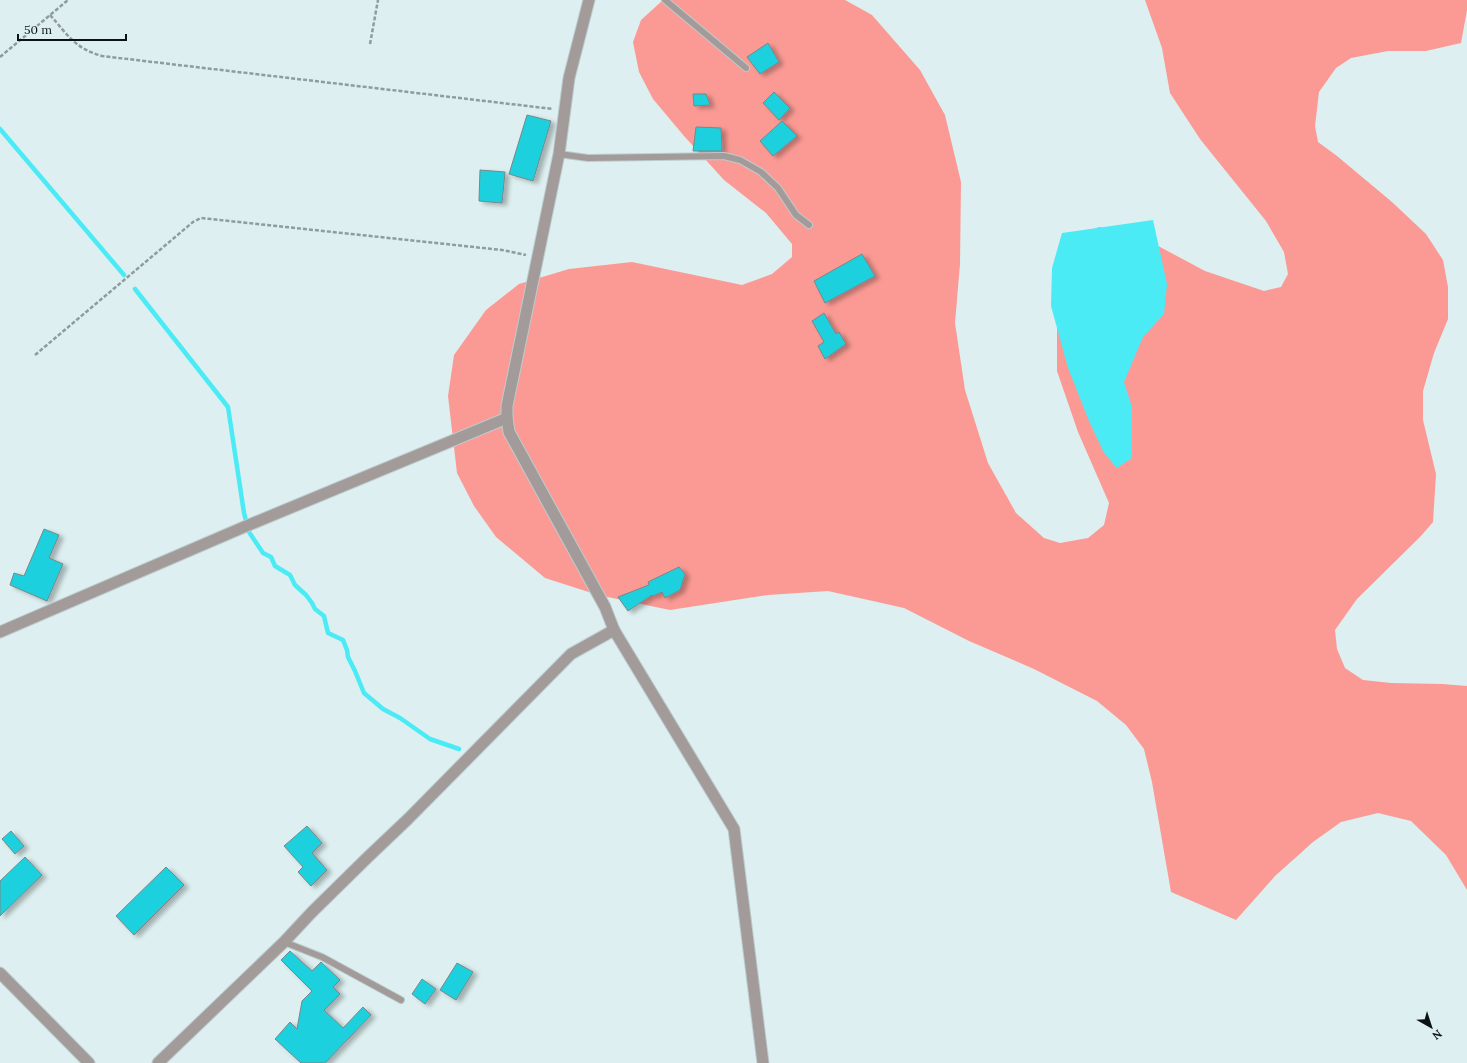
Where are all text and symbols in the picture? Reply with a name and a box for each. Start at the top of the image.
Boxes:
scale bar [18,16,126,42]
text: 50 m [24,22,52,37]
north arrow [1411,1007,1451,1047]
text: N [1429,1027,1445,1043]

